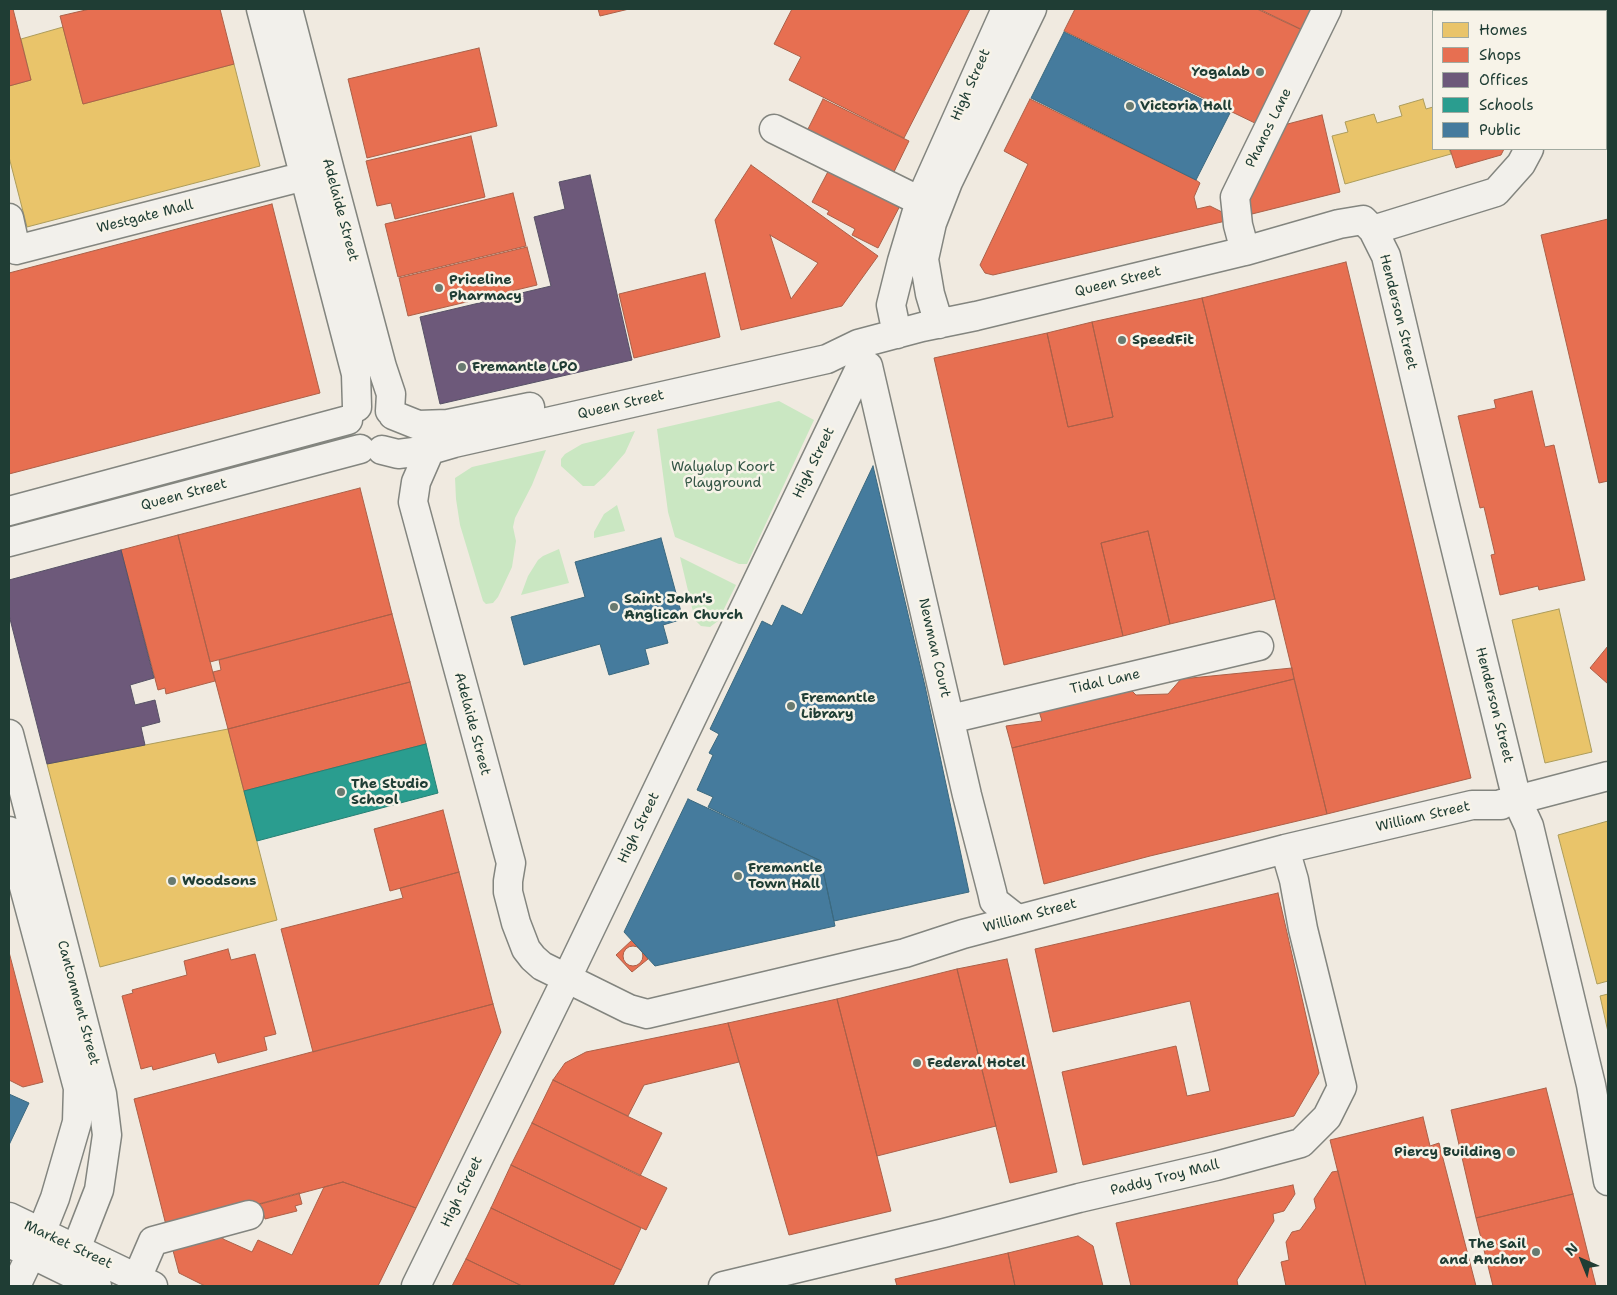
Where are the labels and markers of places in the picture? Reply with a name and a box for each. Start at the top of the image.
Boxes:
place label: Yogalab [1192,64,1250,80]
marker: Yogalab [1254,66,1266,78]
place label: Victoria Hall [1140,98,1232,114]
marker: Victoria Hall [1124,100,1136,112]
place label: Priceline Pharmacy [449,272,522,304]
marker: Priceline Pharmacy [433,282,445,294]
place label: SpeedFit [1132,332,1194,348]
marker: SpeedFit [1116,334,1128,346]
place label: Fremantle LPO [472,359,578,375]
marker: Fremantle LPO [456,361,468,373]
place label: Saint John's Anglican Church [624,591,743,624]
marker: Saint John's Anglican Church [608,601,620,613]
place label: Fremantle Library [801,690,876,722]
marker: Fremantle Library [785,700,797,712]
place label: The Studio School [351,776,428,809]
marker: The Studio School [335,786,347,798]
place label: Fremantle Town Hall [748,860,823,892]
marker: Fremantle Town Hall [732,870,744,882]
place label: Woodsons [182,873,256,889]
marker: Woodsons [166,875,178,887]
place label: Federal Hotel [927,1055,1026,1071]
marker: Federal Hotel [911,1057,923,1069]
place label: Piercy Building [1394,1144,1501,1160]
marker: Piercy Building [1505,1146,1517,1158]
place label: The Sail and Anchor [1440,1236,1526,1268]
marker: The Sail and Anchor [1530,1246,1542,1258]

